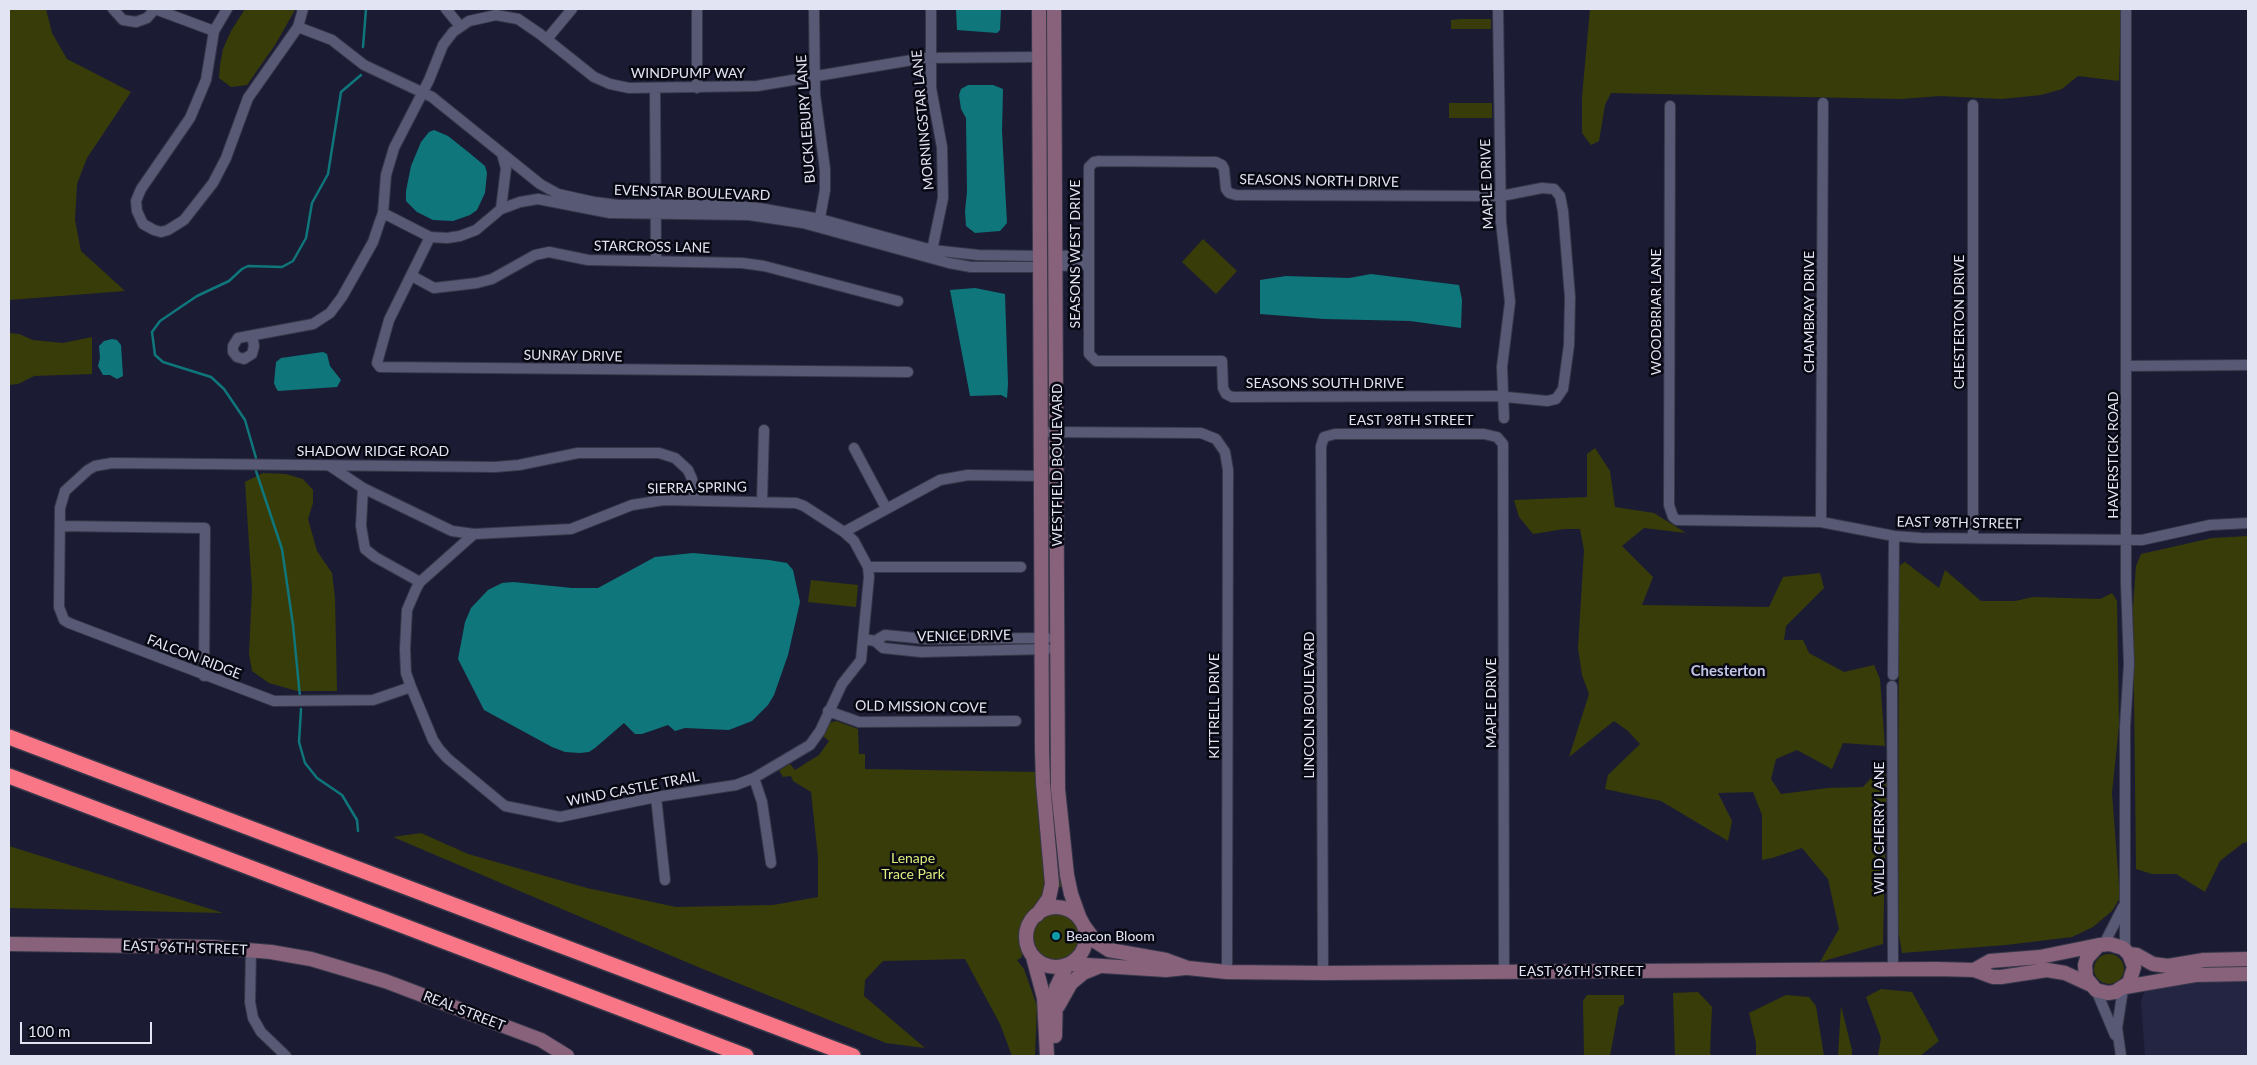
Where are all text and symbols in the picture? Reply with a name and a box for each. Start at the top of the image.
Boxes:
street label: MORNINGSTAR LANE [909,49,937,191]
street label: BUCKLEBURY LANE [793,54,819,184]
street label: WINDPUMP WAY [631,65,745,81]
street label: MAPLE DRIVE [1477,138,1497,230]
street label: SEASONS NORTH DRIVE [1239,171,1399,191]
street label: SEASONS WEST DRIVE [1067,180,1083,328]
street label: EVENSTAR BOULEVARD [614,182,770,204]
street label: STARCROSS LANE [594,238,710,256]
street label: WOODBRIAR LANE [1648,249,1664,375]
street label: CHAMBRAY DRIVE [1801,251,1817,373]
street label: CHESTERTON DRIVE [1951,255,1967,389]
street label: SUNRAY DRIVE [523,347,623,365]
street label: SEASONS SOUTH DRIVE [1246,375,1404,391]
street label: WESTFIELD BOULEVARD [1049,383,1065,547]
street label: HAVERSTICK ROAD [2105,391,2121,519]
street label: EAST 98TH STREET [1349,412,1473,428]
street label: SHADOW RIDGE ROAD [297,443,449,459]
street label: SIERRA SPRING [647,479,747,497]
street label: EAST 98TH STREET [1896,514,2022,532]
street label: VENICE DRIVE [917,627,1011,645]
street label: FALCON RIDGE [145,631,243,683]
street label: LINCOLN BOULEVARD [1301,631,1317,779]
street label: KITTRELL DRIVE [1206,653,1222,759]
street label: MAPLE DRIVE [1483,658,1499,748]
district label: Chesterton [1691,662,1765,680]
street label: OLD MISSION COVE [855,697,987,717]
street label: WILD CHERRY LANE [1871,762,1887,894]
street label: WIND CASTLE TRAIL [565,768,701,810]
park label: Lenape Trace Park [881,850,945,882]
place label: Beacon Bloom [1066,928,1155,944]
marker: Beacon Bloom [1050,930,1062,942]
street label: EAST 96TH STREET [122,937,248,959]
street label: EAST 96TH STREET [1519,963,1643,979]
street label: REAL STREET [421,988,507,1034]
scale bar [22,1012,155,1044]
text: 100 m [28,1022,70,1040]

